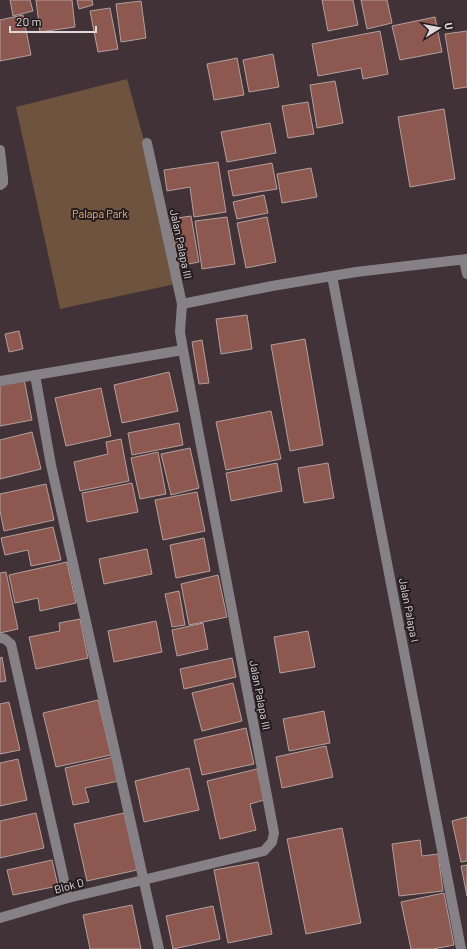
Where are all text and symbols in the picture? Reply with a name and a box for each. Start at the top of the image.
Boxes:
scale bar [10,8,96,34]
north arrow [419,8,459,48]
text: 20 m [16,14,42,28]
text: U [442,21,456,31]
park label: Palapa Park [72,207,128,220]
street label: Jalan Palapa III [168,208,195,280]
street label: Jalan Palapa I [397,577,422,643]
street label: Jalan Palapa III [247,659,274,731]
street label: Blok D [53,875,85,896]

